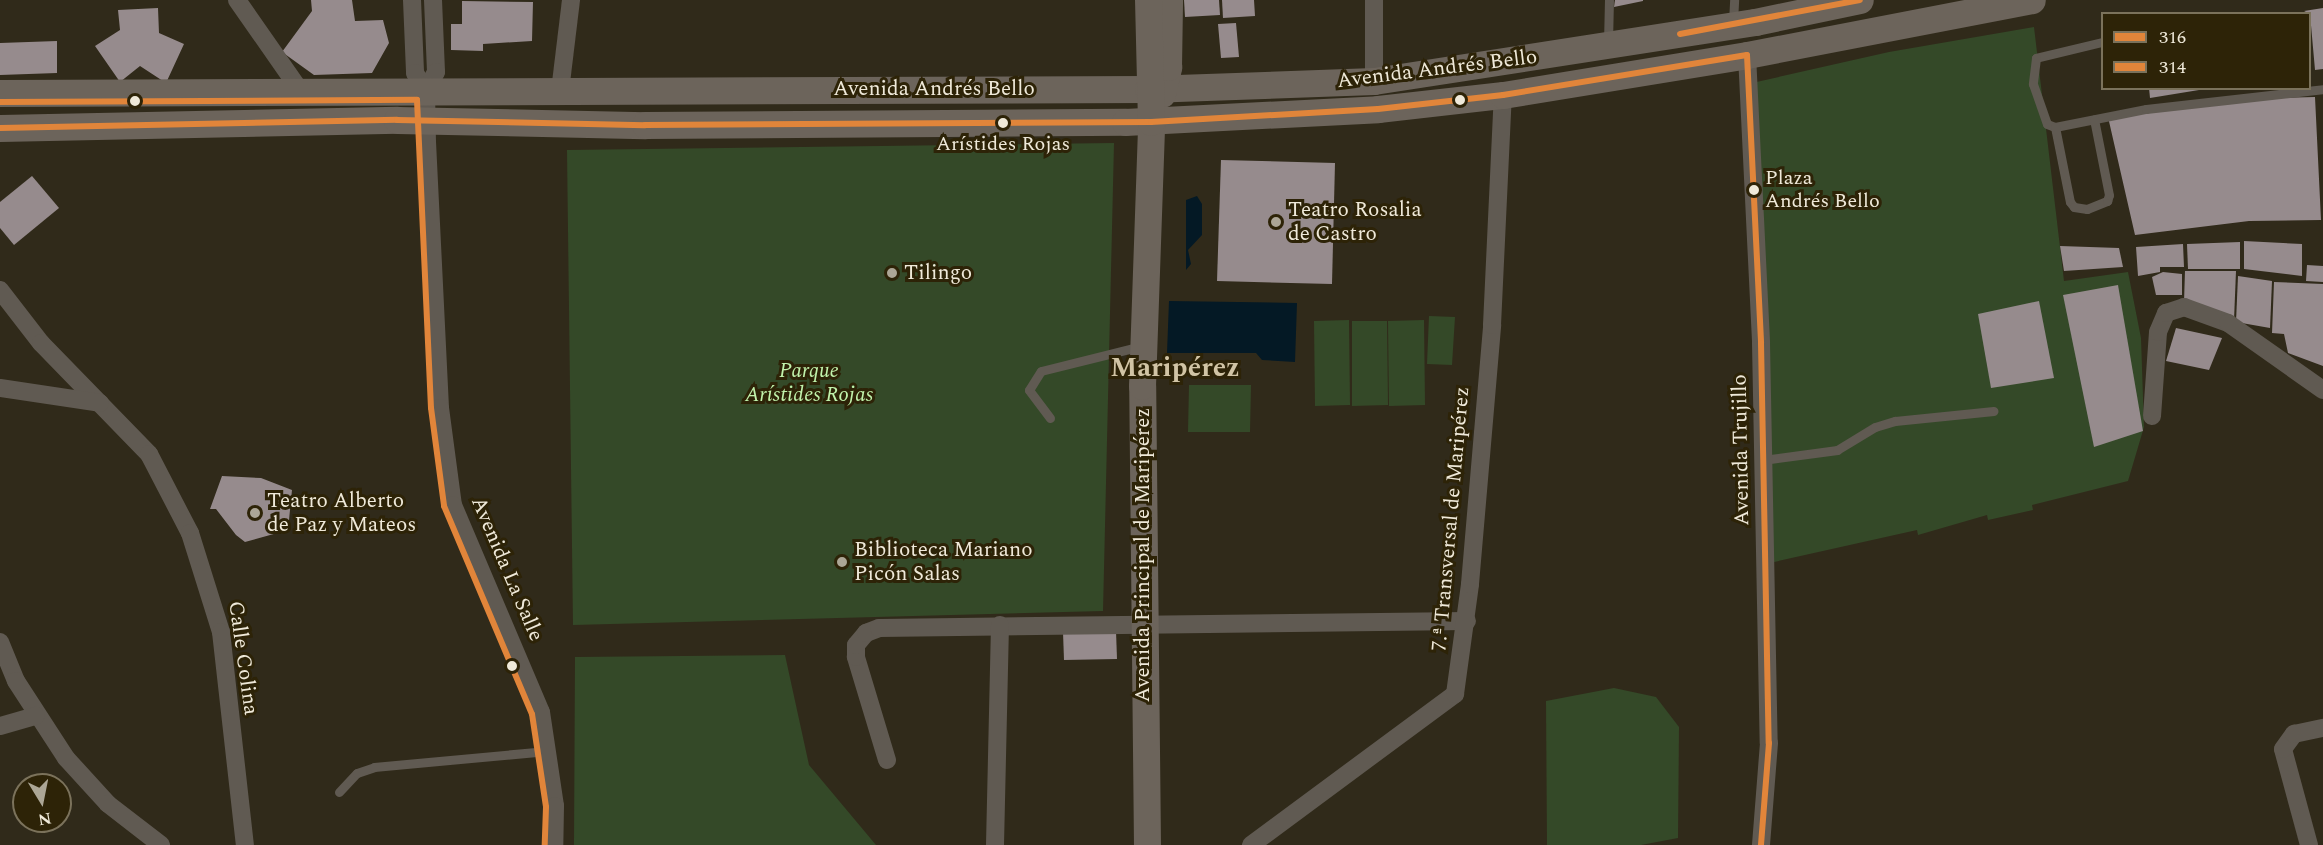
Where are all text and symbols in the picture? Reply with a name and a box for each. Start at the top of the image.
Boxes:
legend [2101,12,2311,90]
text: 316 [2159,24,2186,51]
street label: Avenida Andrés Bello [1335,44,1539,94]
text: 314 [2159,54,2186,81]
street label: Avenida Andrés Bello [833,76,1035,102]
unlabelled marker [1454,94,1466,106]
unlabelled marker [129,95,141,107]
marker: Arístides Rojas [997,117,1009,129]
place label: Arístides Rojas [936,132,1070,156]
place label: Plaza Andrés Bello [1765,166,1880,213]
marker: Plaza Andrés Bello [1748,184,1760,196]
place label: Teatro Rosalia de Castro [1288,197,1422,247]
marker: Teatro Rosalia de Castro [1269,215,1283,229]
place label: Tilingo [904,260,972,286]
marker: Tilingo [885,266,899,280]
district label: Maripérez [1110,353,1240,385]
park label: Parque Arístides Rojas [745,358,873,408]
street label: Avenida Trujillo [1727,374,1755,526]
street label: 7.ª Transversal de Maripérez [1427,386,1475,652]
street label: Avenida Principal de Maripérez [1130,408,1156,702]
place label: Teatro Alberto de Paz y Mateos [267,488,416,538]
street label: Avenida La Salle [465,493,549,645]
marker: Teatro Alberto de Paz y Mateos [248,506,262,520]
place label: Biblioteca Mariano Picón Salas [854,537,1033,587]
marker: Biblioteca Mariano Picón Salas [835,555,849,569]
street label: Calle Colina [223,599,263,717]
unlabelled marker [506,660,518,672]
north arrow [12,773,72,833]
text: N [36,806,53,832]

